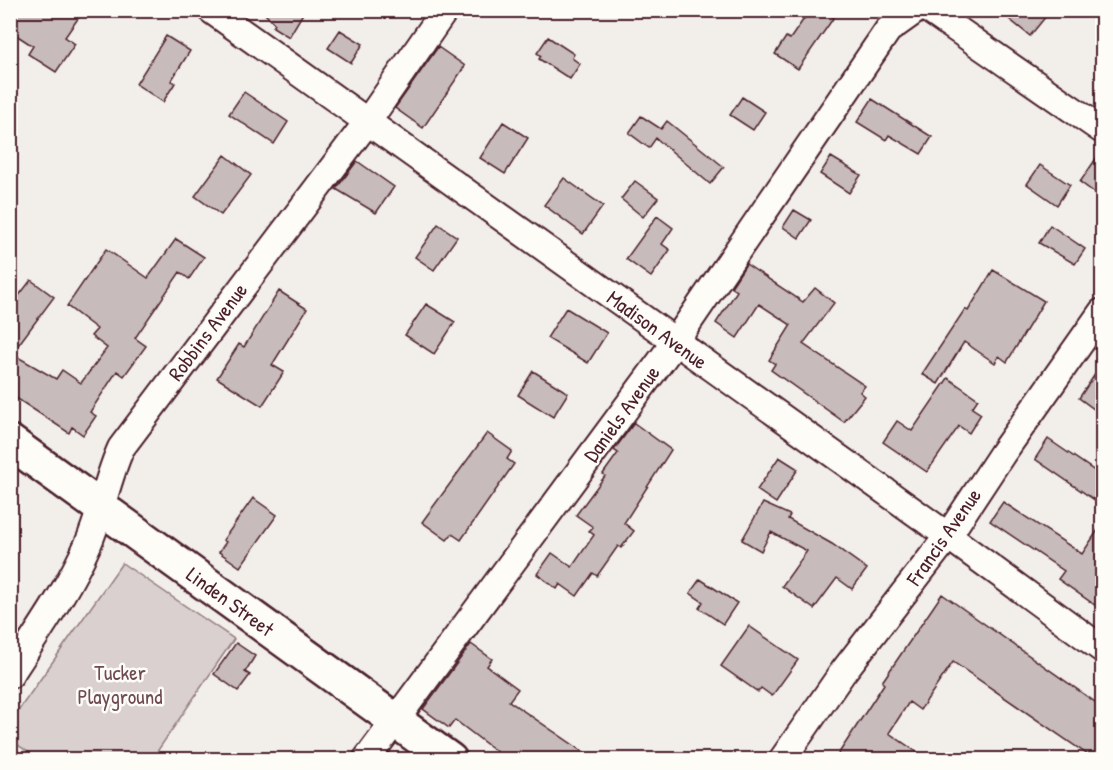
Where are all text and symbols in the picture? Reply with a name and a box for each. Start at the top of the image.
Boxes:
street label: Robbins Avenue [161,277,254,387]
street label: Madison Avenue [601,283,713,376]
street label: Daniels Avenue [577,360,666,468]
street label: Francis Avenue [899,482,988,592]
street label: Linden Street [181,560,281,644]
park label: Tucker Playground [78,658,162,711]

